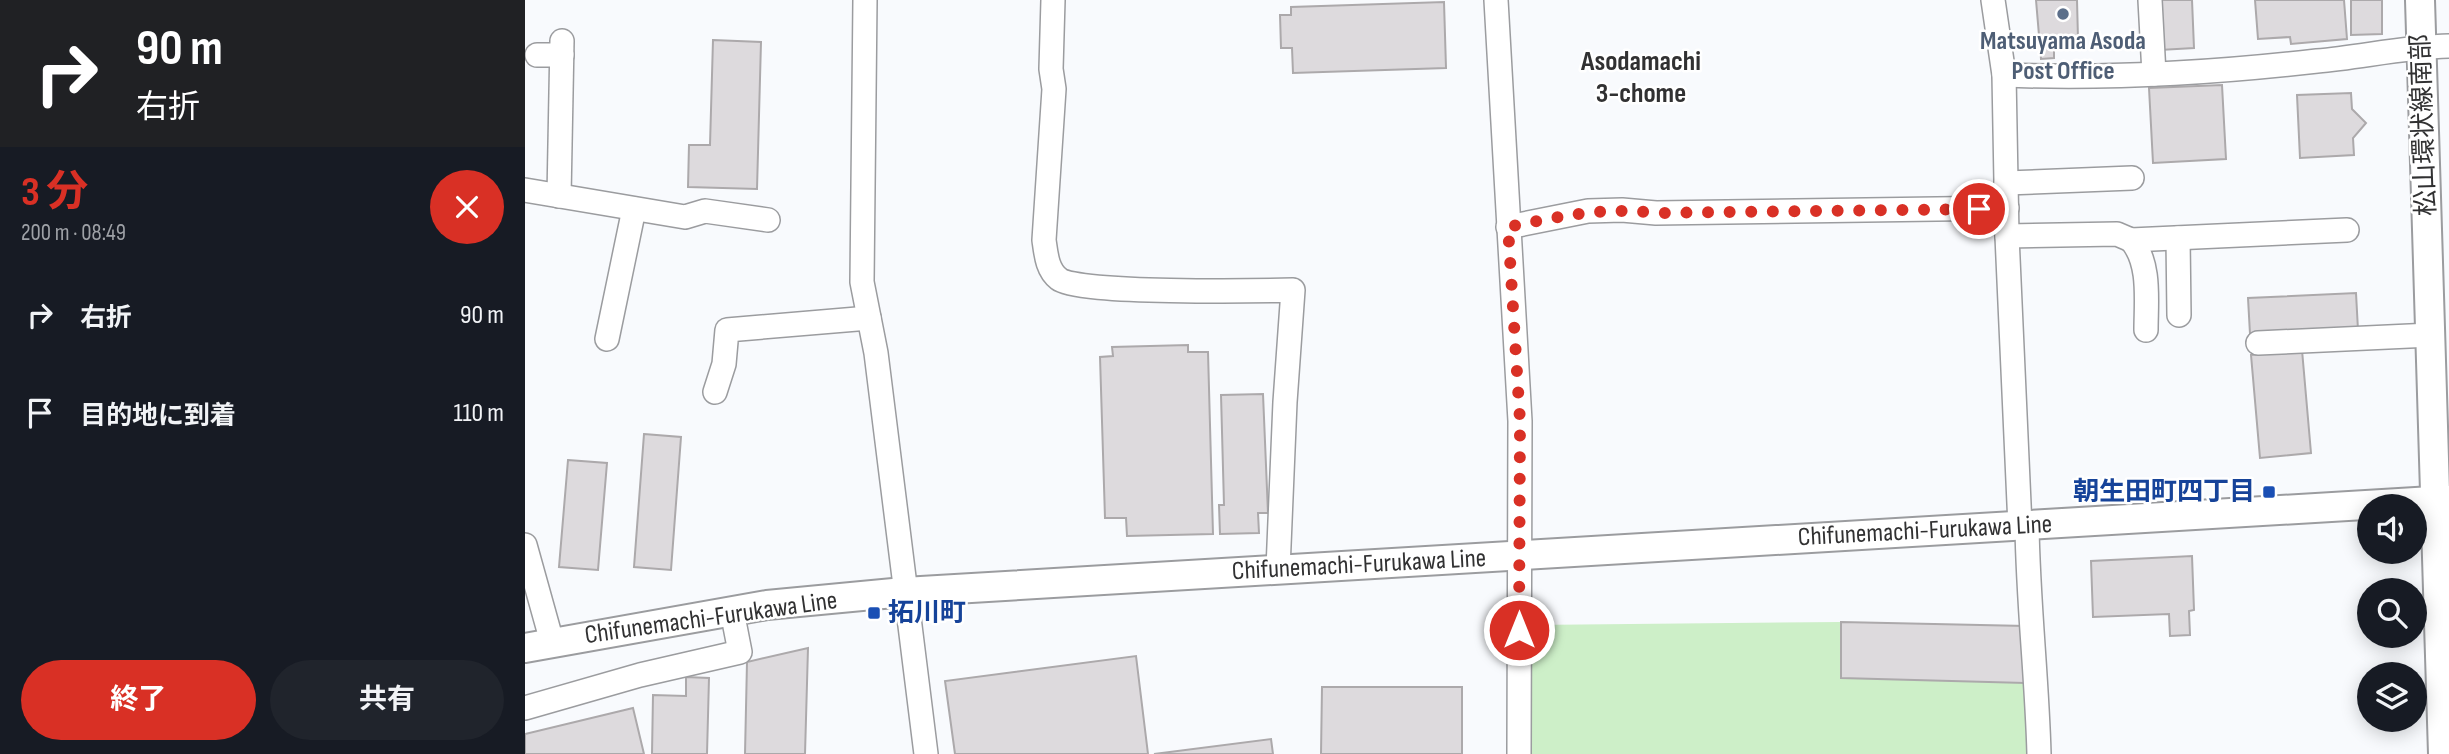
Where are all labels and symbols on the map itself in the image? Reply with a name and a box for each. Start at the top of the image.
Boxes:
marker: Matsuyama Asoda Post Office [2055,6,2071,22]
place label: Matsuyama Asoda Post Office [1980,26,2146,87]
street label: 松山環状線南部 [2405,34,2443,216]
district label: Asodamachi 3-chome [1580,45,1701,110]
pin [1949,179,2009,239]
place label: 朝生田町四丁目 [2073,477,2255,508]
marker: 朝生田町四丁目 [2261,484,2277,500]
street label: Chifunemachi-Furukawa Line [1797,509,2053,553]
street label: Chifunemachi-Furukawa Line [1231,543,1487,587]
street label: Chifunemachi-Furukawa Line [583,585,839,651]
position arrow [1482,593,1556,667]
place label: 拓川町 [888,598,966,629]
marker: 拓川町 [866,605,882,621]

